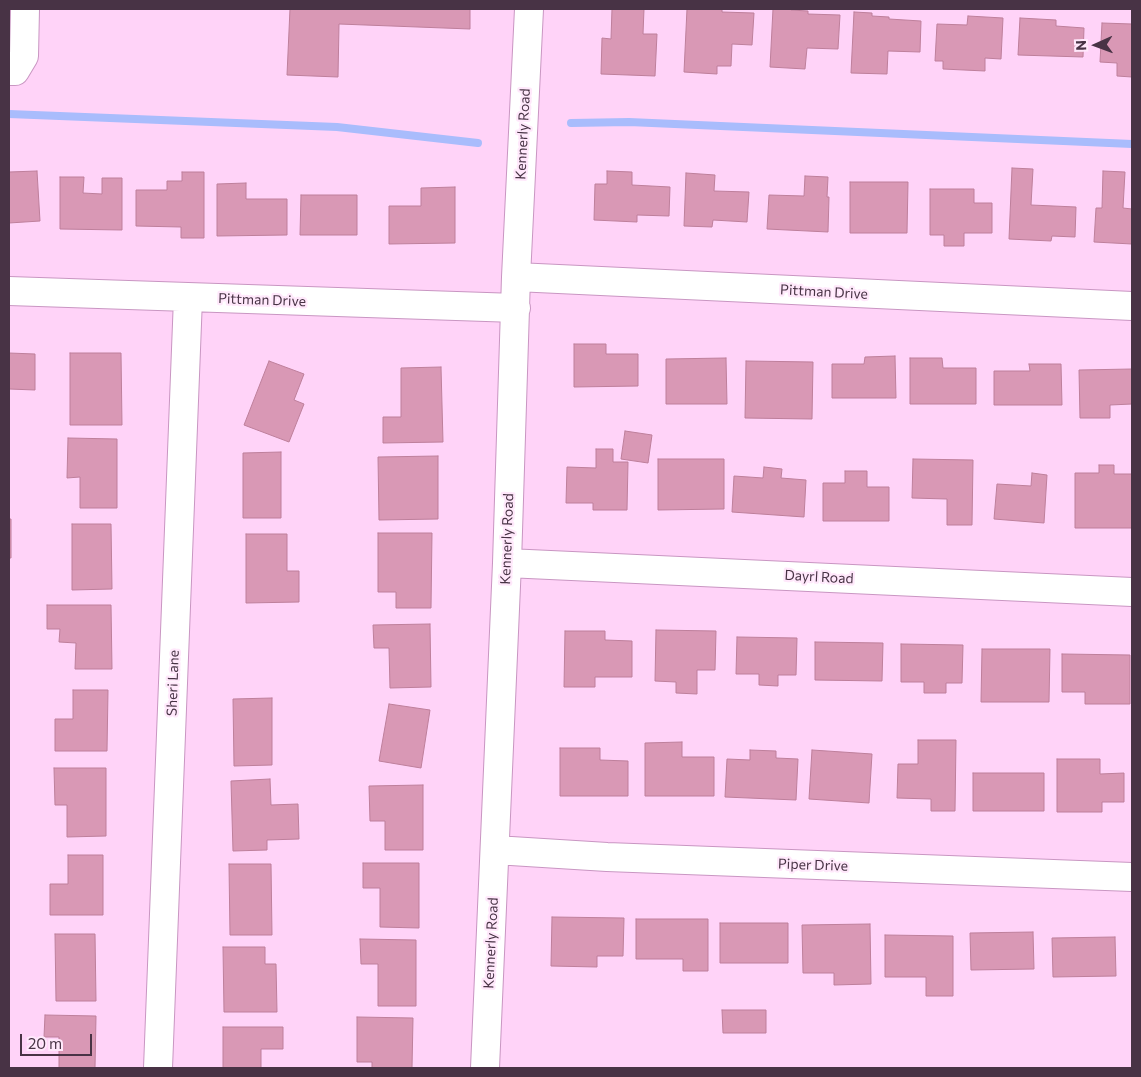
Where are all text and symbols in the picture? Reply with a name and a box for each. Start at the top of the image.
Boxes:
north arrow [1071,20,1121,70]
text: N [1072,40,1089,51]
street label: Kennerly Road [512,88,534,180]
street label: Pittman Drive [780,281,868,303]
street label: Pittman Drive [218,290,306,310]
street label: Kennerly Road [497,493,517,585]
street label: Dayrl Road [784,567,854,587]
street label: Sheri Lane [163,650,183,716]
street label: Piper Drive [778,855,848,875]
street label: Kennerly Road [480,897,502,989]
scale bar [22,1024,95,1056]
text: 20 m [28,1034,62,1052]

